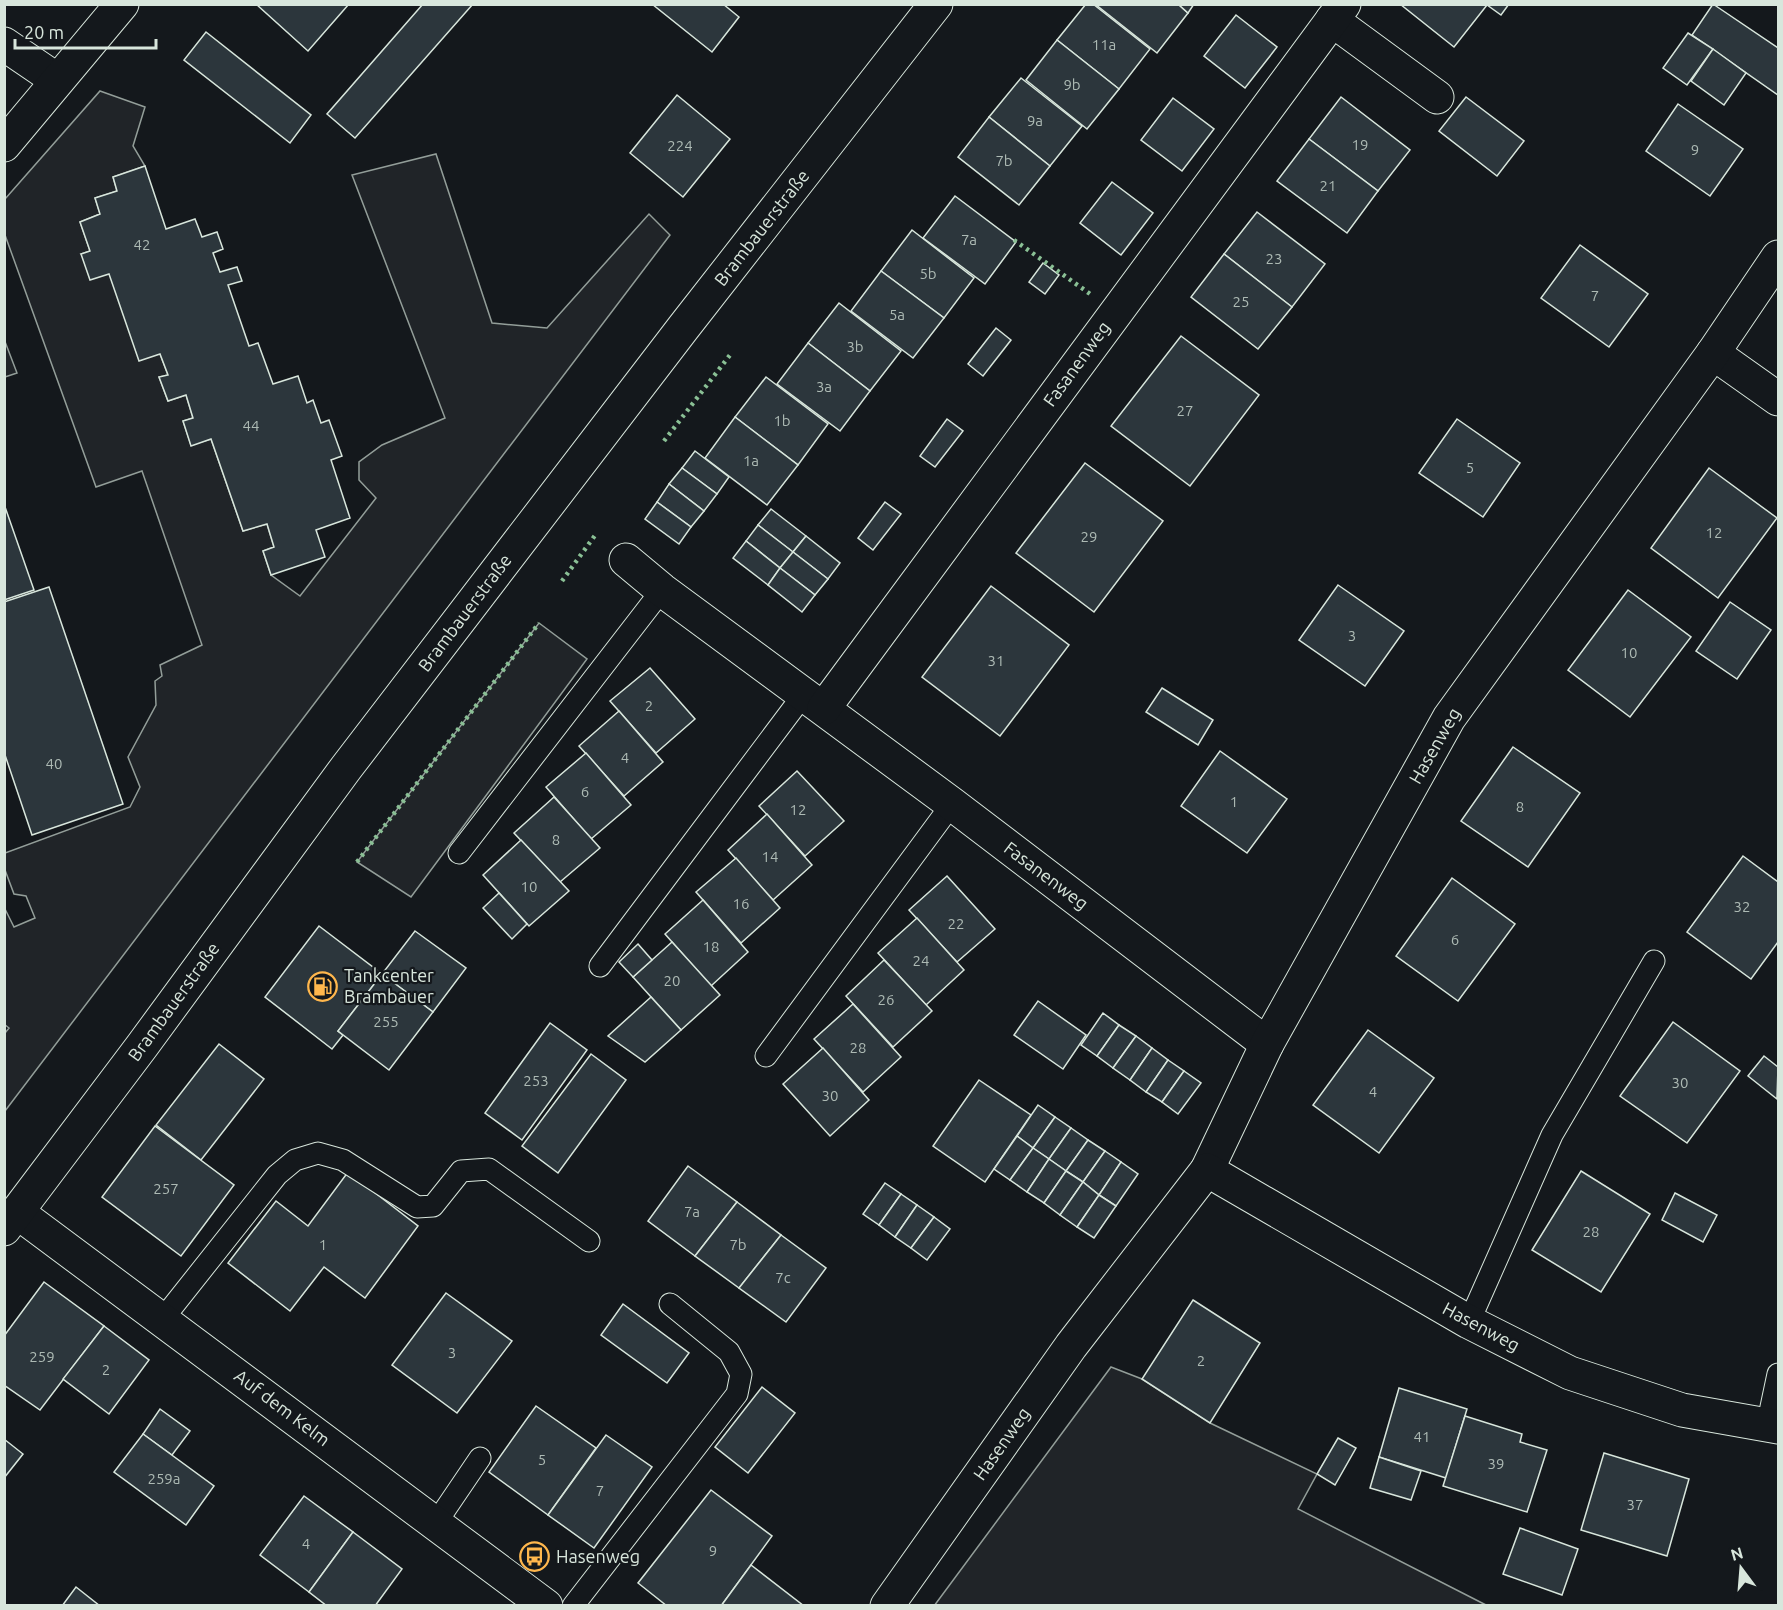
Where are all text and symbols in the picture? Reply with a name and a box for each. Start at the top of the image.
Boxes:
scale bar [15,12,156,50]
text: 20 m [24,22,64,42]
house number: 11a [1092,36,1116,53]
house number: 9b [1063,76,1081,93]
house number: 9a [1027,112,1043,129]
house number: 19 [1352,136,1368,153]
house number: 224 [667,137,693,154]
house number: 9 [1691,141,1699,158]
house number: 7b [995,152,1013,169]
street label: Brambauerstraße [710,165,813,289]
house number: 21 [1320,177,1336,194]
house number: 7a [961,231,977,248]
house number: 42 [134,236,150,253]
house number: 23 [1266,250,1282,267]
house number: 5b [919,265,937,282]
house number: 7 [1591,287,1599,304]
house number: 25 [1233,293,1249,310]
house number: 5a [889,306,905,323]
street label: Fasanenweg [1039,317,1114,410]
house number: 3b [846,338,864,355]
house number: 3a [816,378,832,395]
house number: 27 [1177,402,1193,419]
house number: 1b [773,412,791,429]
house number: 44 [243,417,259,434]
house number: 1a [743,452,759,469]
house number: 5 [1466,459,1474,476]
house number: 12 [1706,524,1722,541]
house number: 29 [1081,528,1097,545]
street label: Brambauerstraße [414,550,515,675]
house number: 3 [1348,627,1356,644]
house number: 10 [1621,644,1637,661]
house number: 31 [988,652,1004,669]
house number: 2 [645,697,653,714]
street label: Hasenweg [1404,704,1464,787]
house number: 4 [621,749,629,766]
house number: 40 [46,755,62,772]
house number: 6 [581,783,589,800]
house number: 1 [1230,793,1238,810]
house number: 8 [1516,798,1524,815]
house number: 12 [790,801,806,818]
house number: 8 [552,831,560,848]
street label: Fasanenweg [1001,837,1092,913]
house number: 14 [762,848,778,865]
house number: 10 [521,878,537,895]
house number: 16 [733,895,749,912]
house number: 32 [1734,898,1750,915]
house number: 22 [948,915,964,932]
house number: 6 [1451,931,1459,948]
street label: Brambauerstraße [123,938,223,1065]
house number: 18 [703,938,719,955]
house number: 24 [913,952,929,969]
place label: Tankcenter Brambauer [344,965,434,1006]
fuel station icon: Tankcenter Brambauer [307,970,339,1002]
house number: 20 [664,972,680,989]
house number: 26 [878,991,894,1008]
house number: 255 [373,1013,399,1030]
house number: 28 [850,1039,866,1056]
house number: 253 [523,1072,549,1089]
house number: 30 [1672,1074,1688,1091]
house number: 4 [1369,1083,1377,1100]
house number: 30 [822,1087,838,1104]
house number: 257 [153,1180,179,1197]
house number: 7a [684,1203,700,1220]
house number: 28 [1583,1223,1599,1240]
house number: 1 [319,1236,327,1253]
house number: 7b [729,1236,747,1253]
house number: 7c [775,1269,791,1286]
street label: Hasenweg [1440,1298,1523,1355]
house number: 3 [448,1344,456,1361]
house number: 259 [29,1348,55,1365]
house number: 2 [1197,1352,1205,1369]
house number: 2 [102,1361,110,1378]
street label: Auf dem Kelm [231,1365,334,1449]
street label: Hasenweg [969,1403,1033,1484]
house number: 41 [1414,1428,1430,1445]
house number: 5 [538,1451,546,1468]
house number: 39 [1488,1455,1504,1472]
house number: 259a [147,1470,181,1487]
house number: 7 [596,1482,604,1499]
house number: 37 [1627,1496,1643,1513]
house number: 4 [302,1535,310,1552]
north arrow [1711,1538,1771,1598]
bus stop icon: Hasenweg [519,1541,551,1573]
house number: 9 [709,1542,717,1559]
text: N [1729,1543,1745,1564]
place label: Hasenweg [556,1546,640,1566]

